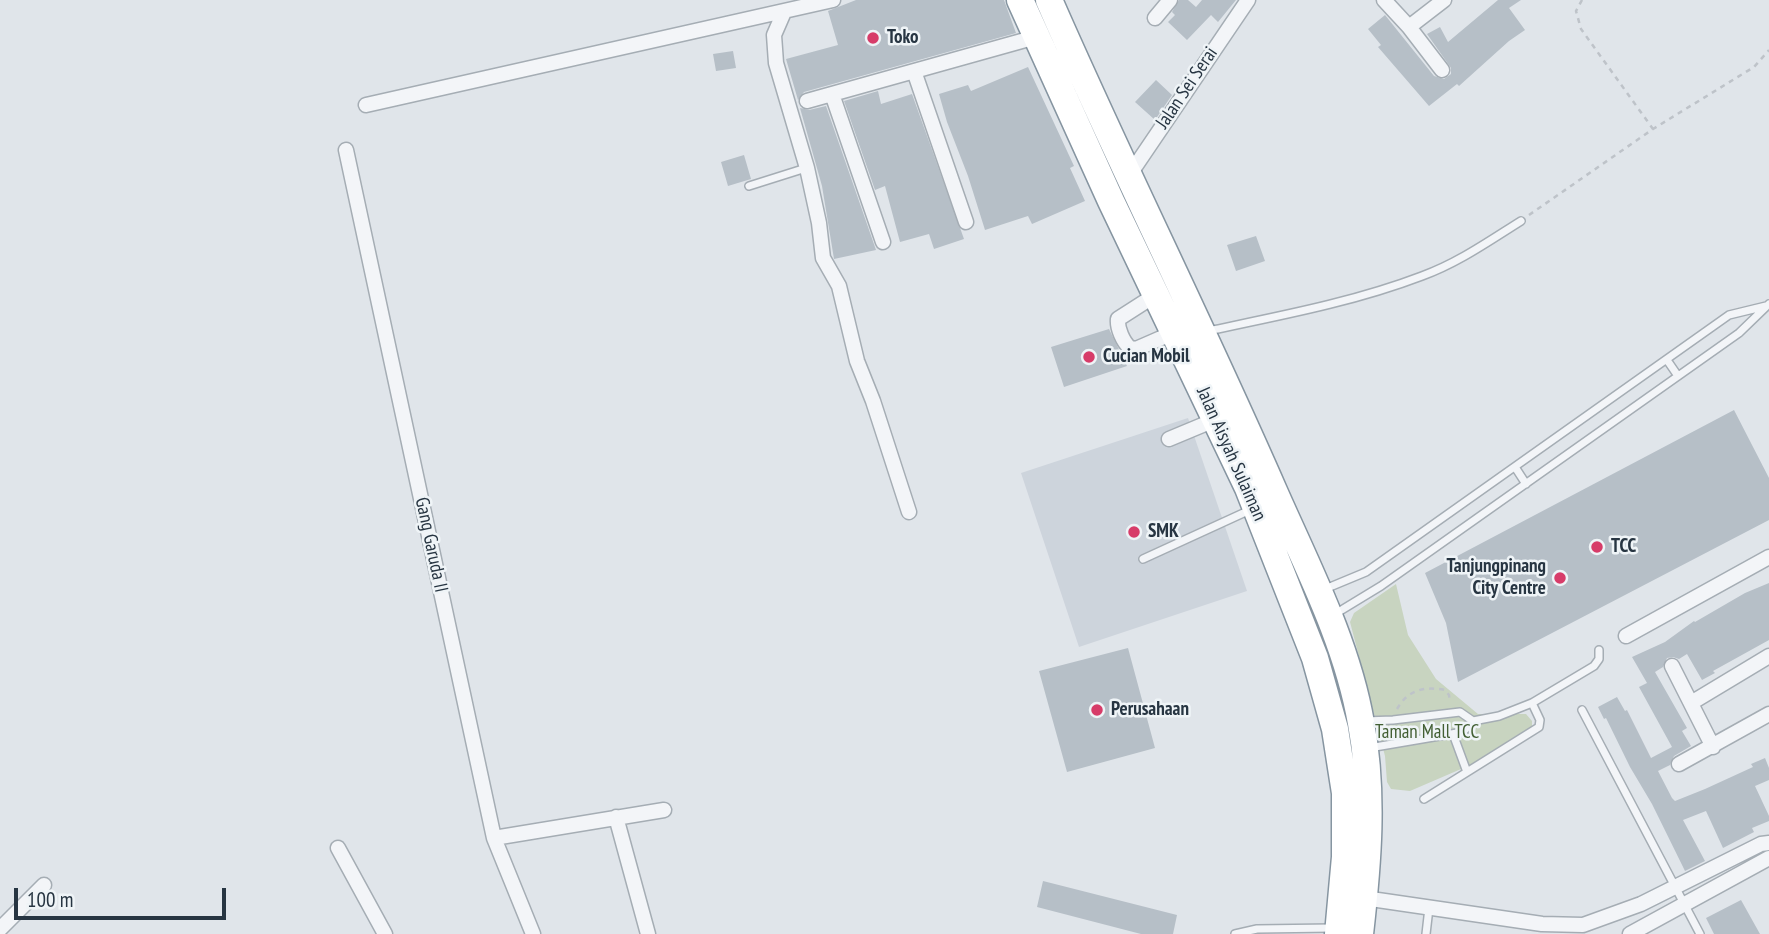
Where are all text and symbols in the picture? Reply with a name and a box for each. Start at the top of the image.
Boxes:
place label: Toko [887,27,919,49]
marker: Toko [865,30,881,46]
street label: Jalan Sei Serai [1151,43,1223,133]
place label: Cucian Mobil [1103,346,1190,368]
marker: Cucian Mobil [1081,349,1097,365]
street label: Jalan Aisyah Sulaiman [1191,384,1271,524]
street label: Gang Garuda II [410,495,452,595]
place label: SMK [1148,521,1179,543]
marker: SMK [1126,524,1142,540]
place label: TCC [1611,536,1636,558]
marker: TCC [1589,539,1605,555]
place label: Tanjungpinang City Centre [1446,556,1546,600]
marker: Tanjungpinang City Centre [1552,570,1568,586]
place label: Perusahaan [1111,699,1189,721]
marker: Perusahaan [1089,702,1105,718]
park label: Taman Mall TCC [1375,722,1479,744]
scale bar [18,874,229,918]
text: 100 m [27,886,73,913]

